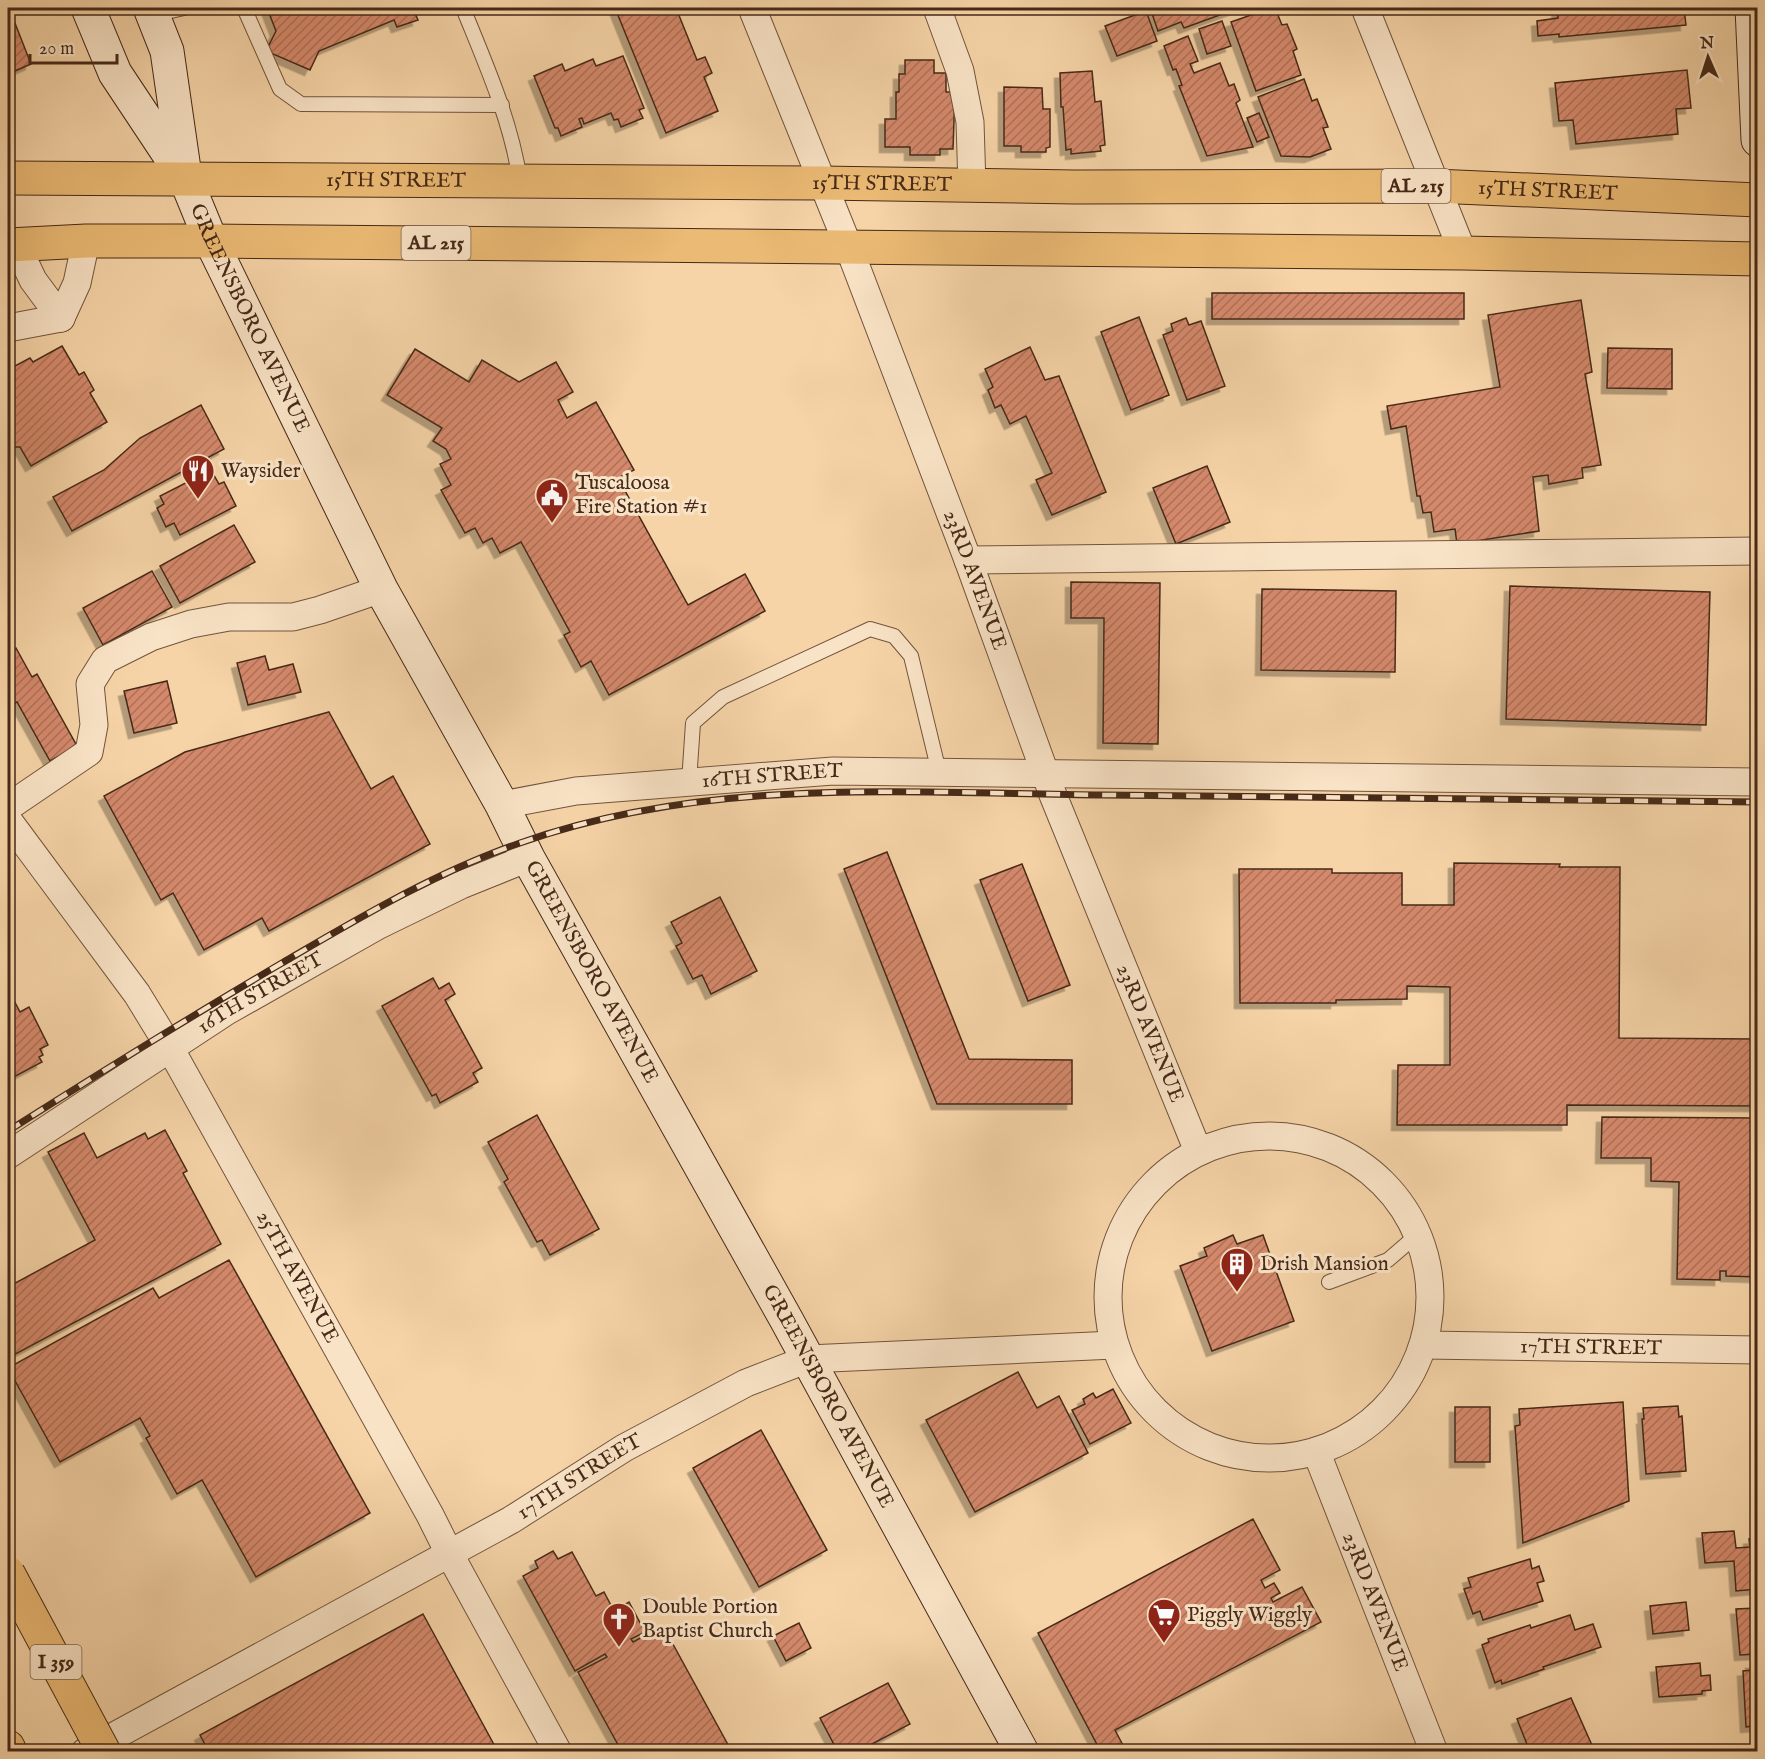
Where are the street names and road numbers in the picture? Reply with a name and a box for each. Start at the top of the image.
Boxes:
street label: 15TH STREET [326,166,467,194]
street label: 15TH STREET [812,169,953,199]
road number: AL 215 [1382,169,1450,203]
street label: 15TH STREET [1477,174,1619,207]
street label: GREENSBORO AVENUE [184,200,316,437]
road number: AL 215 [402,226,470,260]
street label: 23RD AVENUE [937,506,1013,654]
street label: 16TH STREET [701,757,843,795]
street label: GREENSBORO AVENUE [519,856,665,1088]
street label: 16TH STREET [192,946,329,1040]
street label: 23RD AVENUE [1110,960,1190,1107]
street label: 25TH AVENUE [250,1206,345,1348]
street label: GREENSBORO AVENUE [756,1280,900,1513]
street label: 17TH STREET [1520,1333,1663,1362]
street label: 17TH STREET [512,1427,647,1526]
street label: 23RD AVENUE [1336,1528,1415,1675]
road number: I 359 [31,1645,82,1679]

